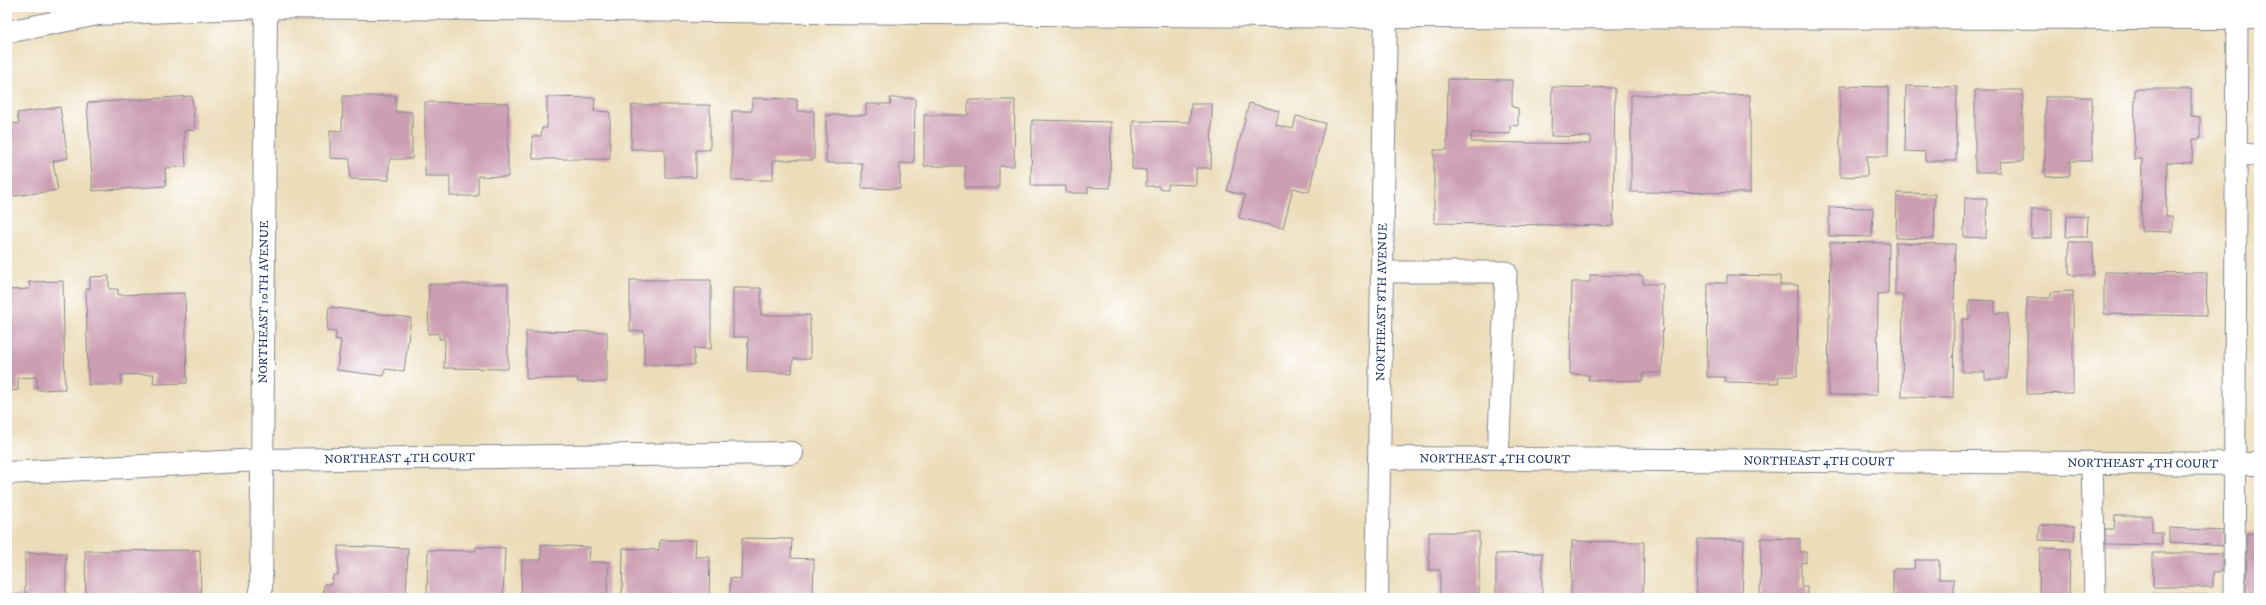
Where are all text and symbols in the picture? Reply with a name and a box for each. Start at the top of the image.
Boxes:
street label: NORTHEAST 10TH AVENUE [255,220,272,384]
street label: NORTHEAST 8TH AVENUE [1373,222,1390,381]
street label: NORTHEAST 4TH COURT [324,450,475,467]
street label: NORTHEAST 4TH COURT [1420,451,1570,467]
street label: NORTHEAST 4TH COURT [1744,453,1894,469]
street label: NORTHEAST 4TH COURT [2068,455,2218,471]

